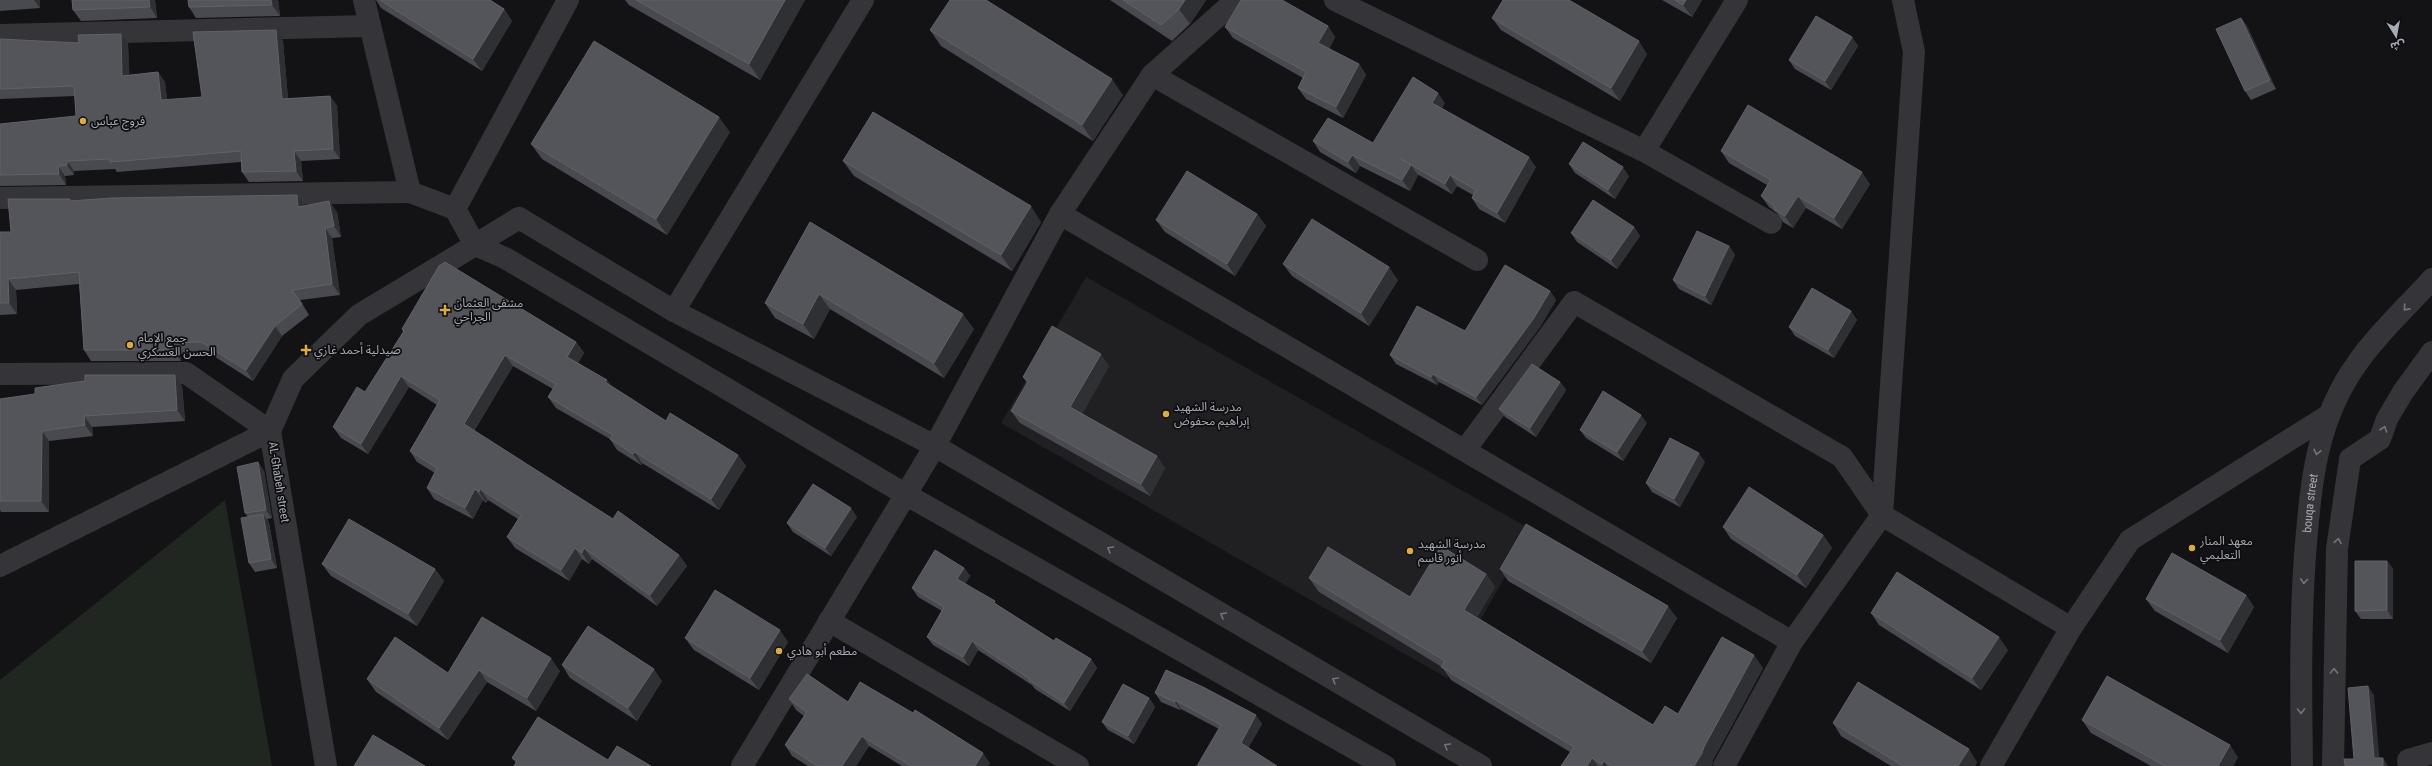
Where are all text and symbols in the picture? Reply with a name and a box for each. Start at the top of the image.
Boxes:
north arrow [2376,16,2416,56]
text: ش [2389,38,2406,53]
place label: فروج عباس [91,114,145,130]
marker: فروج عباس [78,116,88,126]
place label: مشفى العثمان الجراحي [454,296,523,327]
one-way arrow [2403,303,2411,311]
marker: مشفى العثمان الجراحي [439,304,451,316]
place label: جمع الإمام الحسن العسكري [138,331,216,362]
marker: جمع الإمام الحسن العسكري [125,340,135,350]
place label: صيدلية أحمد غازي [314,342,401,360]
marker: صيدلية أحمد غازي [301,345,311,355]
place label: مدرسة الشهيد إبراهيم محفوض [1174,400,1250,430]
marker: مدرسة الشهيد إبراهيم محفوض [1161,409,1171,419]
one-way arrow [2379,426,2388,433]
street label: AL-Ghabeh street [266,441,292,524]
one-way arrow [2313,448,2322,455]
street label: bouqa street [2300,472,2321,533]
place label: معهد المنار التعليمي [2199,534,2253,565]
place label: مدرسة الشهيد أنور قاسم [1418,537,1486,567]
one-way arrow [2333,538,2342,544]
marker: معهد المنار التعليمي [2187,543,2197,553]
one-way arrow [1107,546,1115,553]
marker: مدرسة الشهيد أنور قاسم [1405,546,1415,556]
one-way arrow [2299,578,2308,584]
one-way arrow [1220,612,1227,619]
place label: مطعم أبو هادي [787,643,857,661]
marker: مطعم أبو هادي [774,646,784,656]
one-way arrow [2330,668,2339,674]
one-way arrow [1332,678,1339,685]
one-way arrow [2297,708,2305,714]
one-way arrow [1444,744,1451,751]

